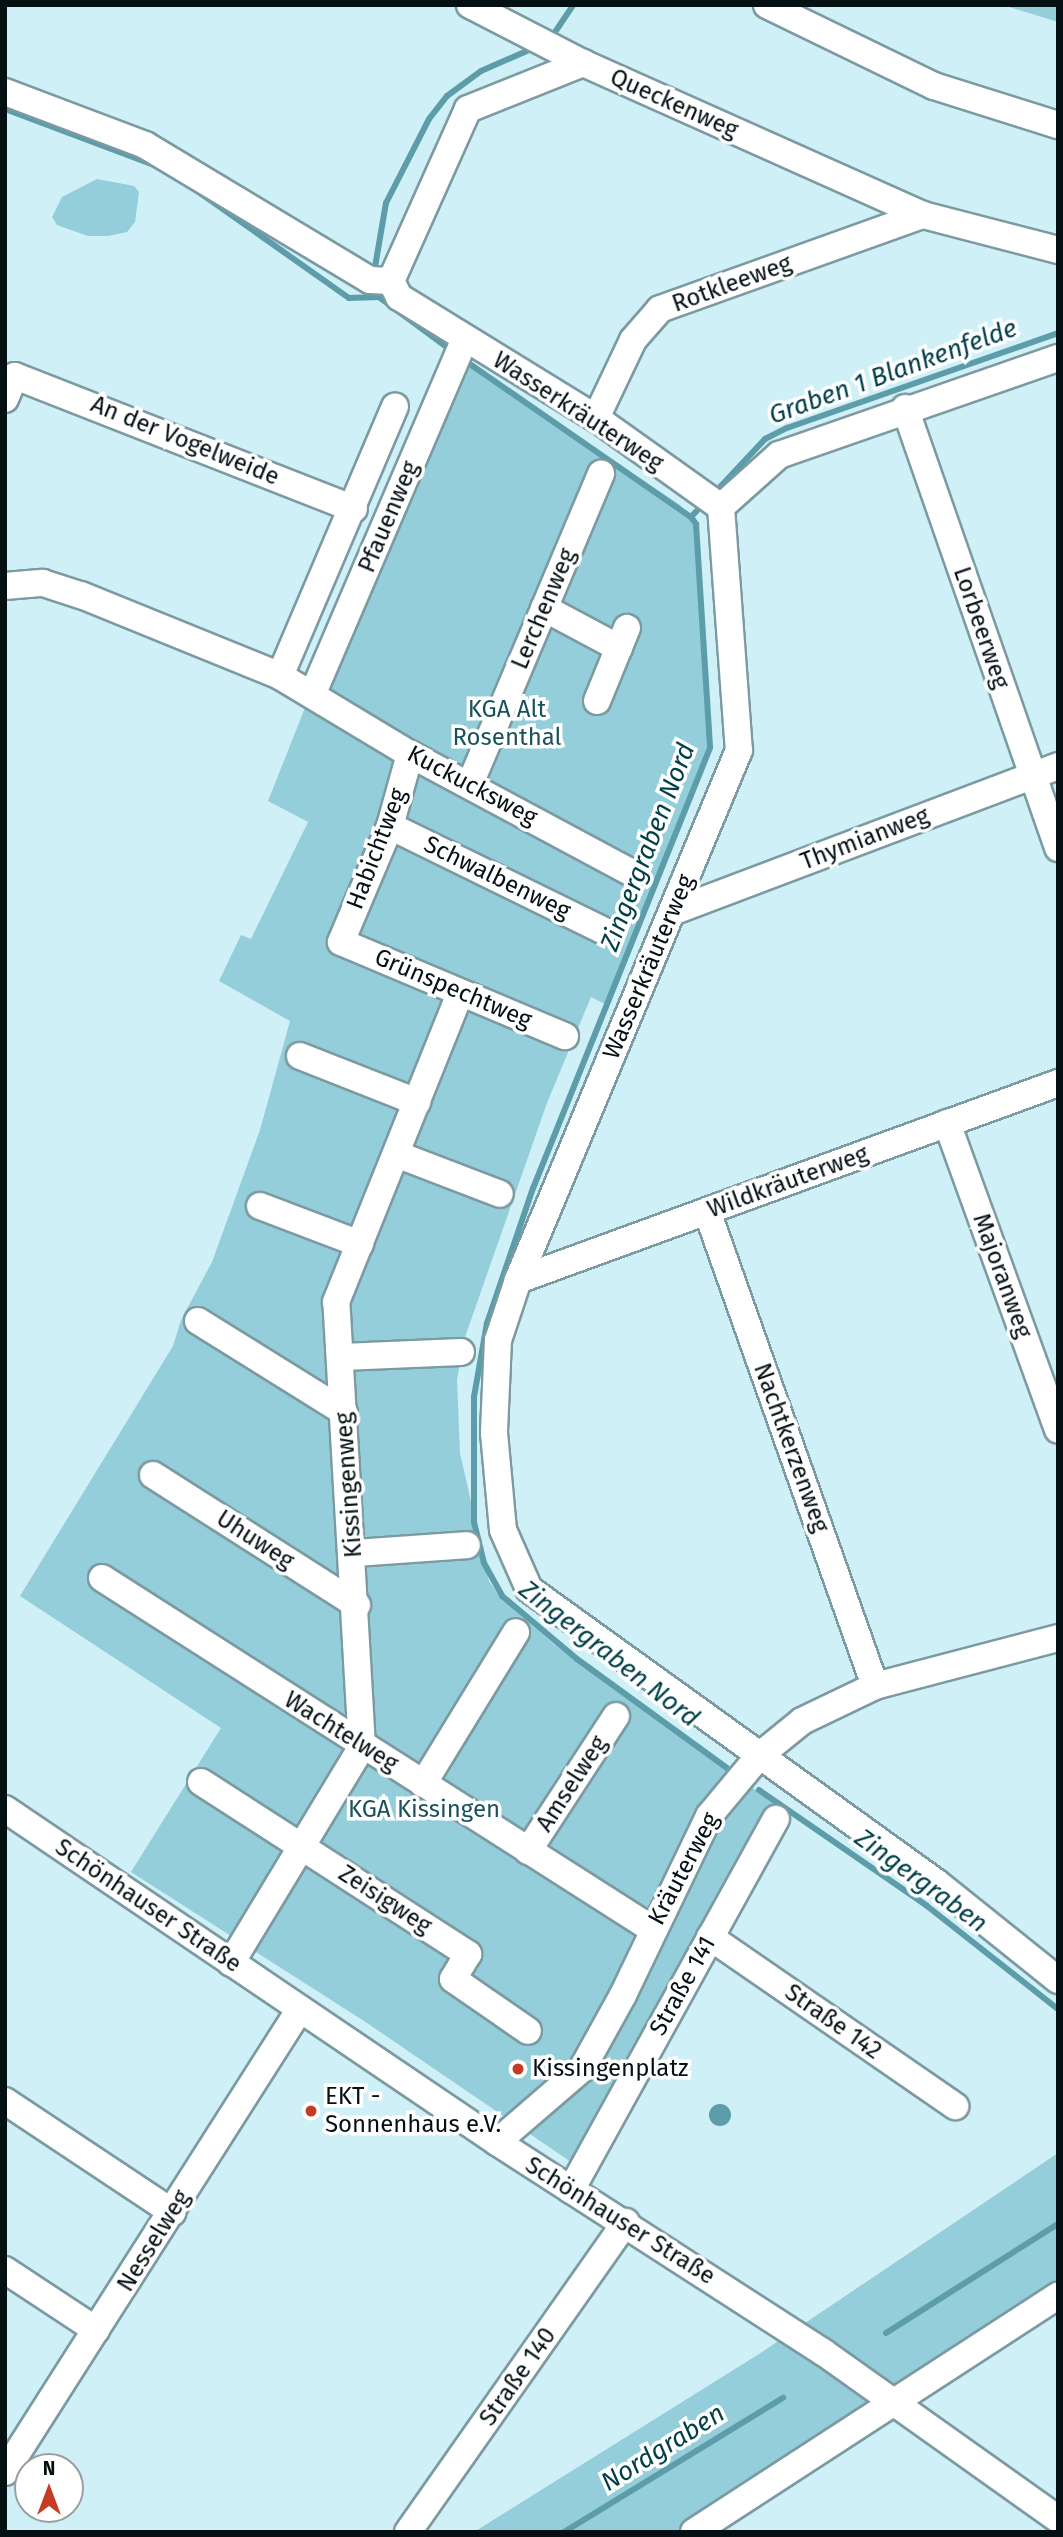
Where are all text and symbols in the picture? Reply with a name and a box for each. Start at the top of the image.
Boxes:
street label: Queckenweg [606,63,742,145]
street label: Rotkleeweg [668,249,796,319]
water label: Graben 1 Blankenfelde [765,313,1021,431]
street label: Wasserkräuterweg [487,346,669,478]
street label: An der Vogelweide [87,390,283,492]
street label: Pfauenweg [353,457,425,577]
street label: Lerchenweg [506,544,582,674]
street label: Lorbeerweg [947,563,1015,693]
park label: KGA Alt Rosenthal [452,696,562,752]
water label: Zingergraben Nord [594,739,702,955]
street label: Kuckucksweg [402,740,542,832]
street label: Habichtweg [341,784,413,914]
street label: Thymianweg [797,801,933,877]
street label: Schwalbenweg [419,830,575,926]
street label: Wasserkräuterweg [597,870,701,1064]
street label: Grünspechtweg [370,943,536,1035]
street label: Wildkräuterweg [704,1140,872,1224]
street label: Majoranweg [966,1210,1038,1342]
street label: Nachtkerzenweg [747,1359,835,1537]
street label: Kissingenweg [330,1411,368,1559]
street label: Uhuweg [211,1504,299,1576]
water label: Zingergraben Nord [513,1574,705,1734]
street label: Wachtelweg [279,1686,403,1778]
street label: Amselweg [530,1731,614,1837]
park label: KGA Kissingen [348,1796,500,1824]
street label: Kräuterweg [642,1808,726,1930]
water label: Zingergraben [849,1823,993,1939]
street label: Schönhauser Straße [49,1833,247,1979]
street label: Zeisigweg [333,1859,437,1941]
street label: Straße 141 [644,1931,722,2041]
street label: Straße 142 [779,1978,887,2066]
place label: Kissingenplatz [532,2055,689,2083]
marker: Kissingenplatz [510,2061,526,2077]
place label: EKT - Sonnenhaus e.V. [325,2083,501,2139]
marker: EKT - Sonnenhaus e.V. [303,2103,319,2119]
street label: Schönhauser Straße [520,2151,720,2291]
street label: Nesselweg [111,2185,197,2297]
street label: Straße 140 [474,2322,562,2432]
water label: Nordgraben [596,2398,730,2498]
north arrow [14,2453,84,2523]
text: N [43,2457,55,2480]

